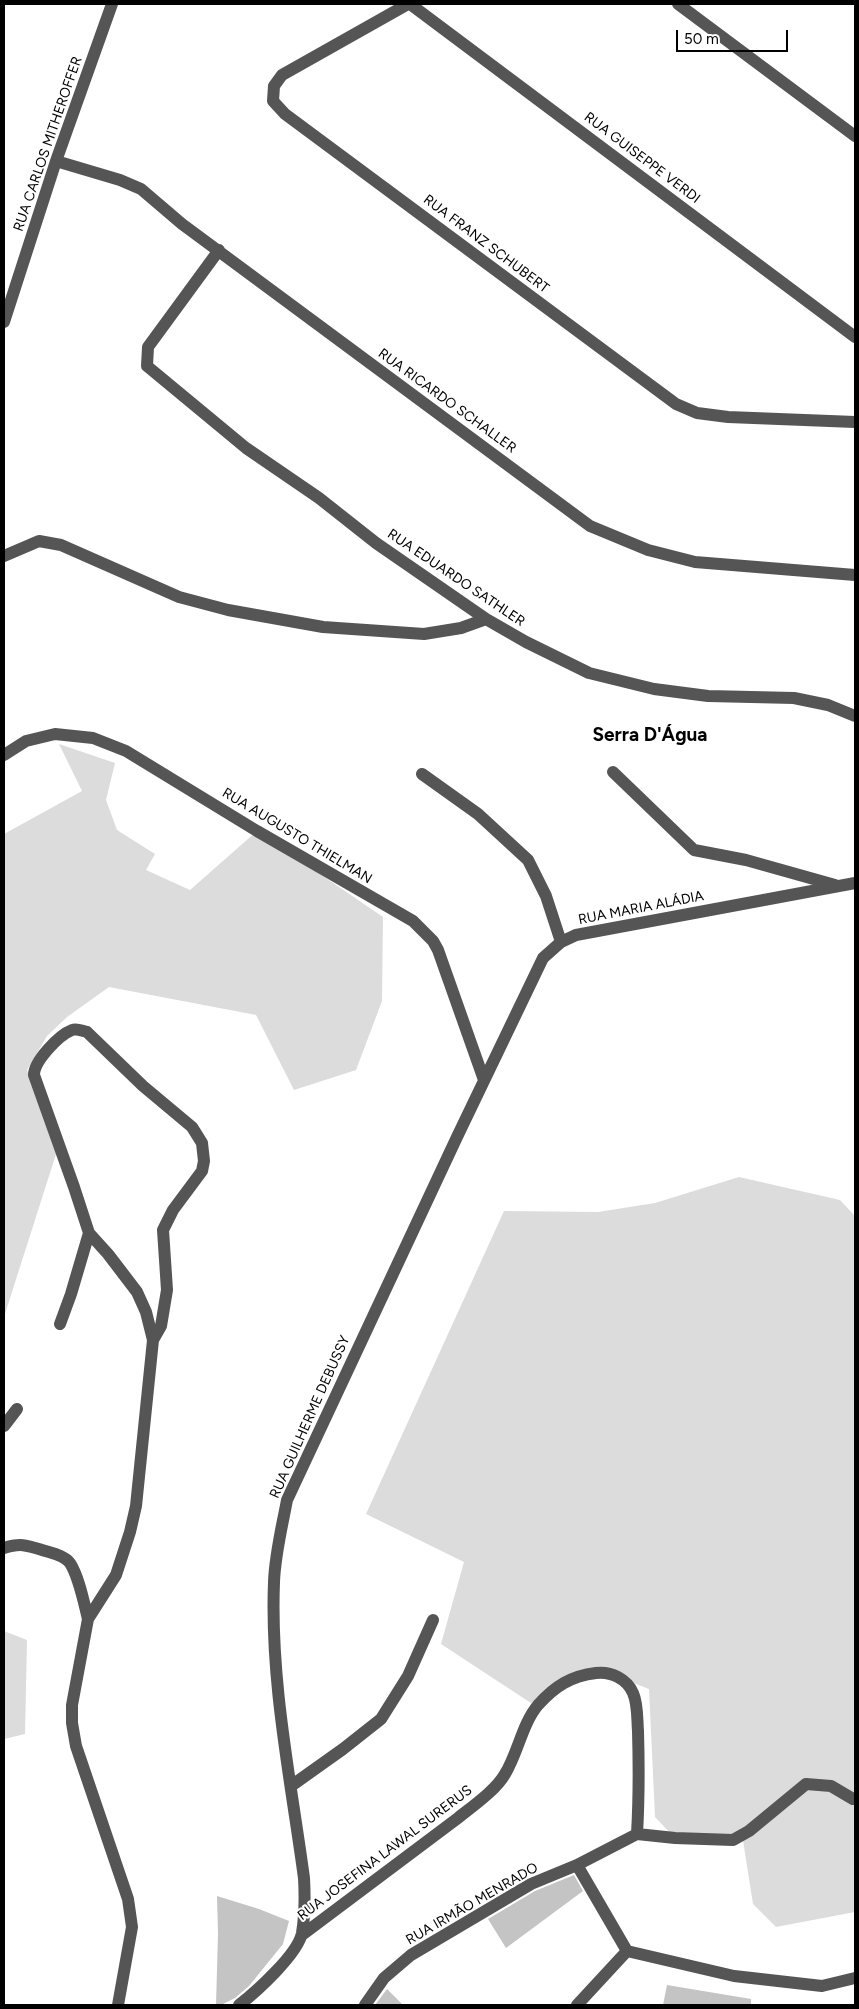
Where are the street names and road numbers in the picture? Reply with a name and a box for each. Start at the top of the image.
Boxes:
street label: RUA CARLOS MITHEROFFER [10,54,86,234]
street label: RUA GUISEPPE VERDI [581,109,703,207]
street label: RUA FRANZ SCHUBERT [420,191,552,297]
street label: RUA RICARDO SCHALLER [375,345,519,457]
street label: RUA EDUARDO SATHLER [384,526,528,630]
street label: RUA AUGUSTO THIELMAN [219,785,375,887]
street label: RUA MARIA ALÁDIA [577,888,705,928]
street label: RUA GUILHERME DEBUSSY [266,1333,354,1501]
street label: RUA JOSEFINA LAWAL SURERUS [294,1782,476,1924]
street label: RUA IRMÃO MENRADO [403,1859,541,1949]

